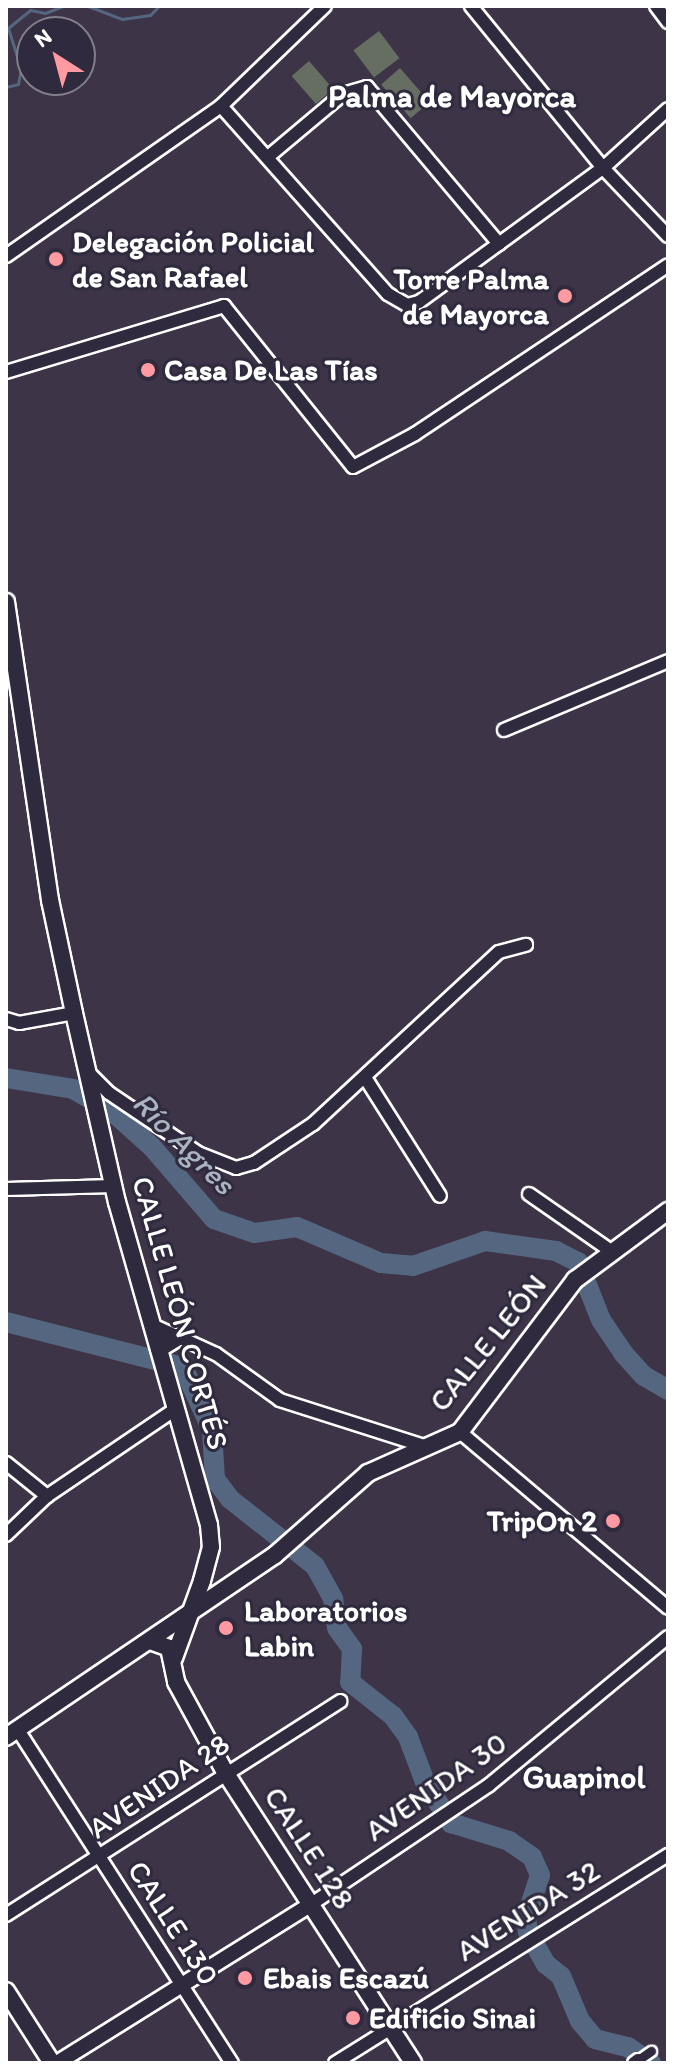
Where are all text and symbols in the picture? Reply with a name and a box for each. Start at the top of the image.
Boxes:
north arrow [16,16,96,96]
text: N [29,23,57,53]
district label: Palma de Mayorca [328,77,576,115]
place label: Delegación Policial de San Rafael [72,224,314,294]
marker: Delegación Policial de San Rafael [47,250,65,268]
place label: Torre Palma de Mayorca [396,261,549,332]
marker: Torre Palma de Mayorca [556,287,574,305]
place label: Casa De Las Tías [164,352,379,388]
marker: Casa De Las Tías [139,361,157,379]
water label: Río Agres [125,1084,243,1202]
street label: CALLE LEÓN CORTÉS [124,1172,236,1454]
street label: CALLE LEÓN [422,1267,554,1419]
place label: TripOn 2 [487,1503,597,1539]
marker: TripOn 2 [604,1512,622,1530]
place label: Laboratorios Labin [244,1593,407,1664]
marker: Laboratorios Labin [215,1617,237,1639]
street label: AVENIDA 30 [358,1725,514,1849]
street label: AVENIDA 28 [82,1726,236,1846]
district label: Guapinol [522,1758,646,1796]
street label: CALLE 128 [256,1780,362,1916]
street label: AVENIDA 32 [450,1853,606,1969]
street label: CALLE 130 [119,1854,227,1992]
place label: Ebais Escazú [263,1960,428,1996]
marker: Ebais Escazú [234,1967,256,1989]
place label: Edificio Sinai [369,2000,536,2036]
marker: Edificio Sinai [344,2009,362,2027]

